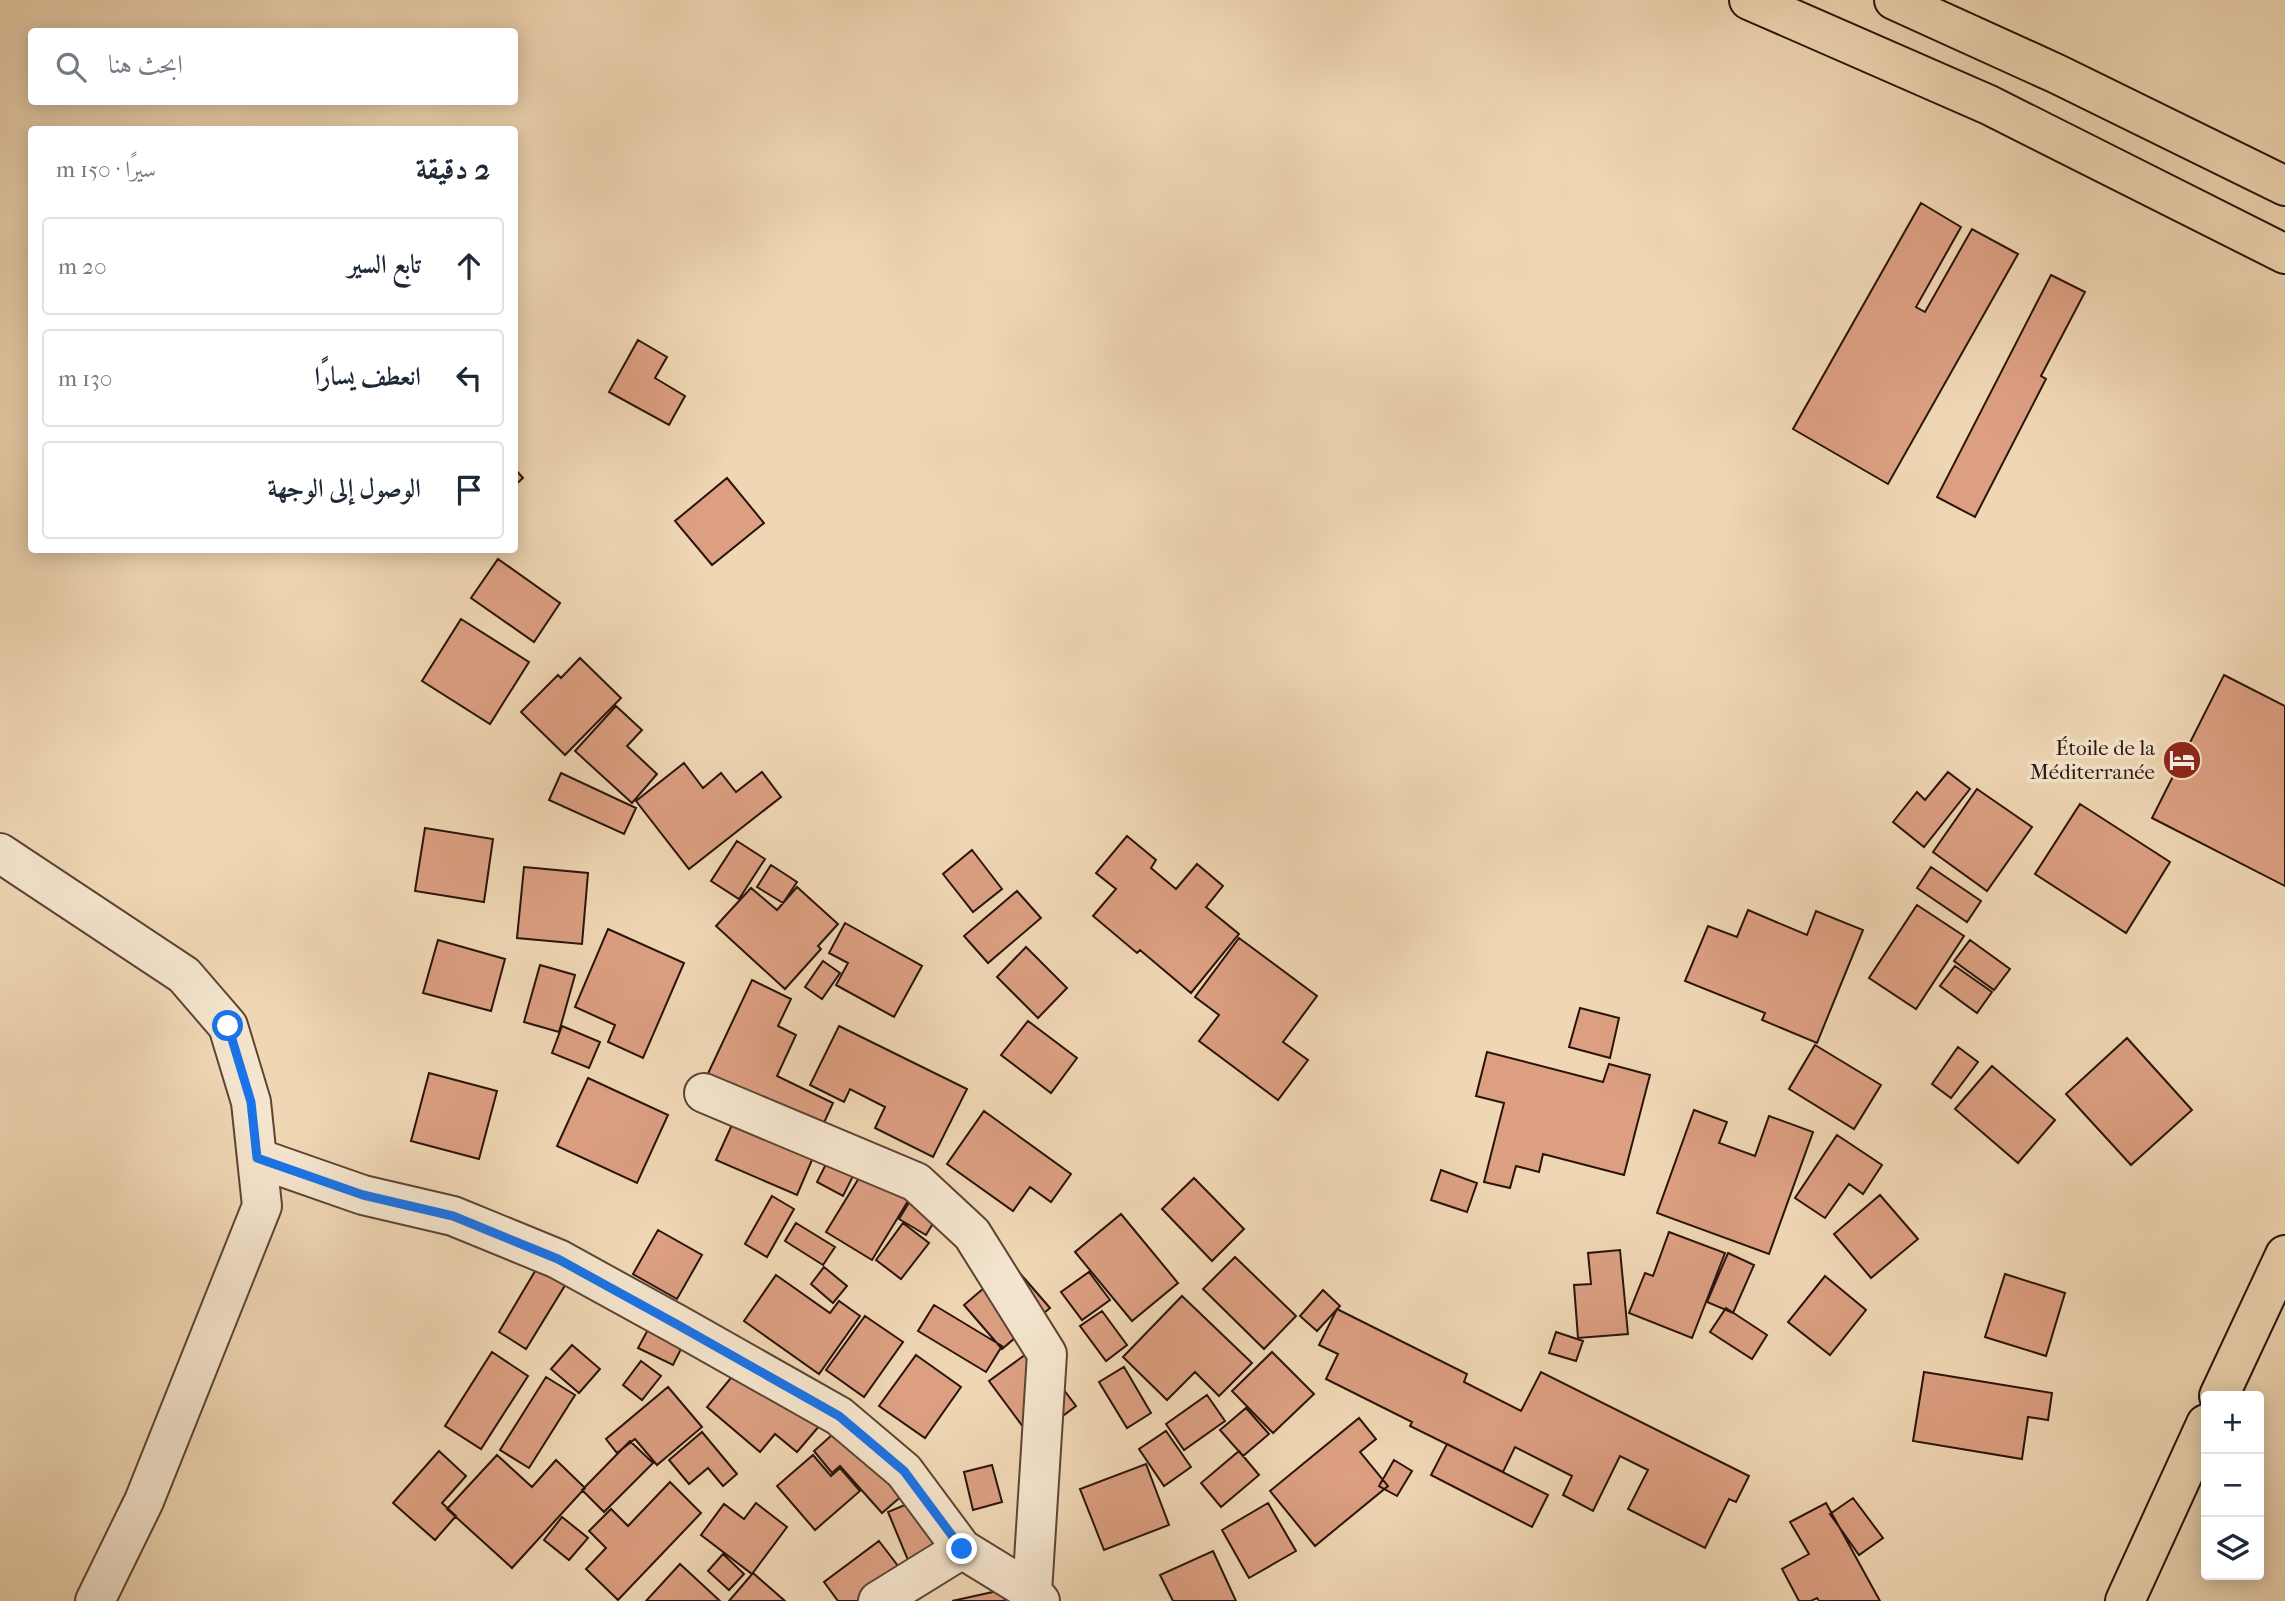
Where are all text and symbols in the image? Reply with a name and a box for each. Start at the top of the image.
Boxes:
search box [28,28,518,105]
icon: search [52,48,90,86]
text: ابحث هنا [108,49,183,80]
text: 2 دقيقة [416,152,490,187]
text: سيرًا · 150 m [56,156,156,183]
icon: ahead [450,247,488,285]
text: تابع السير [348,249,421,280]
text: 20 m [58,253,107,280]
icon: left [450,359,488,397]
text: انعطف يسارًا [314,361,421,392]
text: 130 m [58,365,112,392]
icon: arrive [450,471,488,509]
text: الوصول إلى الوجهة [267,473,421,504]
place label: Étoile de la Méditerranée [2030,736,2155,784]
hotel icon: Étoile de la Méditerranée [2161,739,2203,781]
route start [212,1010,243,1041]
map controls [2201,1391,2264,1580]
button: + [2201,1391,2264,1454]
button: − [2201,1454,2264,1517]
button: layers [2201,1517,2264,1580]
route end [946,1533,977,1564]

